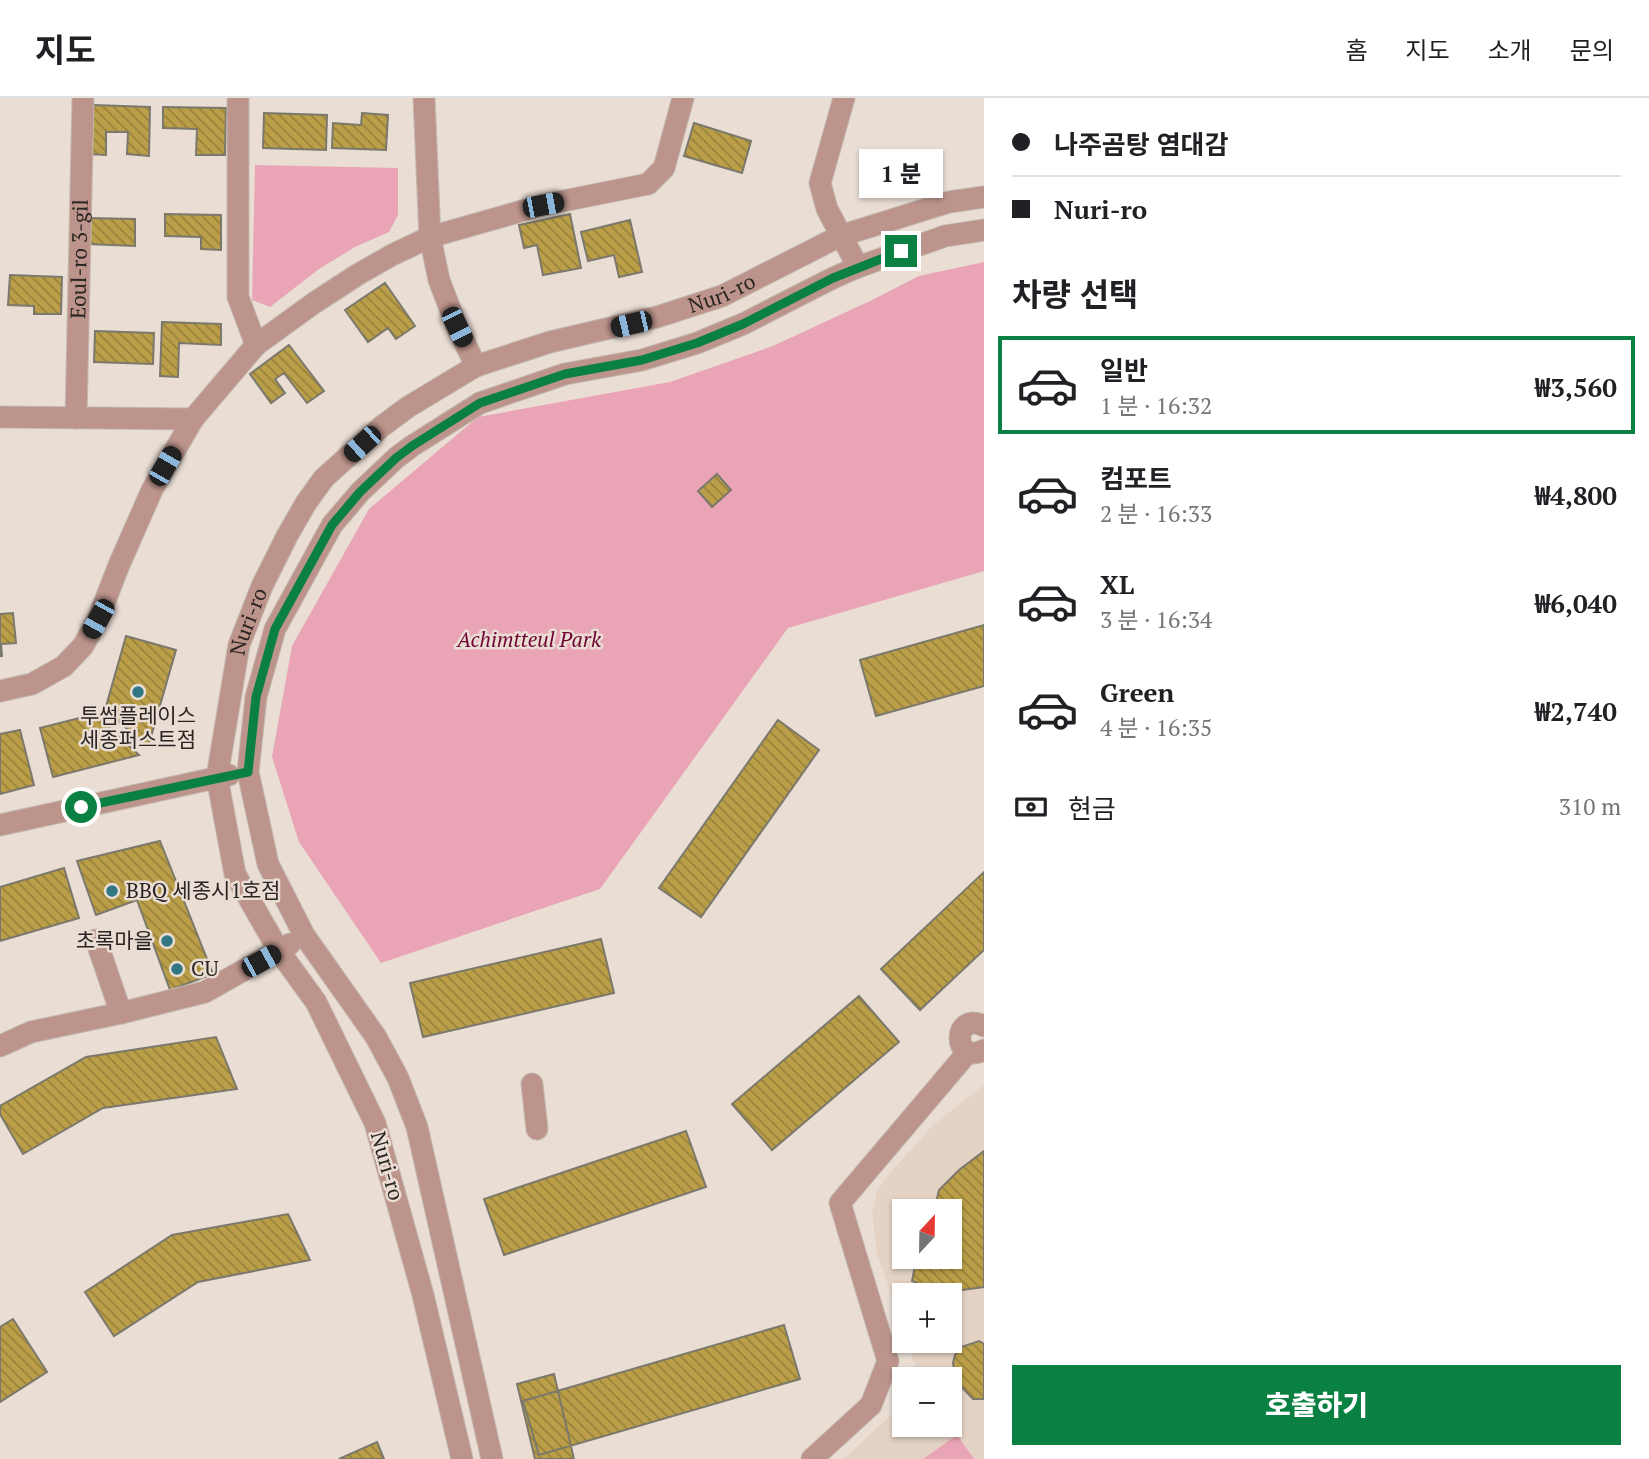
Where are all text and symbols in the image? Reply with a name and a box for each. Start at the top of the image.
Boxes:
text: 지도 [35,28,96,71]
text: 홈 [1345,34,1367,66]
text: 지도 [1405,34,1450,66]
text: 소개 [1488,34,1532,66]
text: 문의 [1570,34,1614,66]
text: 나주곰탕 염대감 [1054,127,1228,161]
callout: 1 분 [859,150,943,198]
text: 1 분 [881,158,921,189]
car [521,191,566,219]
text: Nuri-ro [1054,192,1147,226]
street label: Eoul-ro 3-gil [63,199,94,319]
route end [885,235,917,267]
street label: Nuri-ro [684,266,760,319]
text: 차량 선택 [1012,273,1138,315]
car [439,304,476,350]
car [609,309,654,339]
text: 일반 [1100,353,1148,387]
icon: car [1016,354,1079,417]
text: ₩3,560 [1535,370,1617,404]
text: 1 분 · 16:32 [1100,390,1212,421]
car [340,422,385,466]
car [146,443,185,489]
text: 컴포트 [1100,461,1172,495]
icon: car [1016,462,1079,525]
text: ₩4,800 [1535,478,1617,512]
text: 2 분 · 16:33 [1100,498,1212,529]
text: XL [1100,567,1134,601]
icon: car [1016,570,1079,633]
street label: Nuri-ro [223,583,273,657]
text: ₩6,040 [1535,586,1617,620]
car [79,596,118,642]
text: 3 분 · 16:34 [1100,604,1212,635]
park label: Achimtteul Park [455,625,602,653]
text: Green [1100,675,1174,709]
icon: car [1016,678,1079,741]
marker: 투썸플레이스 세종퍼스트점 [130,684,146,700]
text: ₩2,740 [1535,694,1617,728]
place label: 투썸플레이스 세종퍼스트점 [80,701,196,753]
text: 4 분 · 16:35 [1100,712,1212,743]
icon: cash [1012,788,1050,826]
route start [65,791,97,823]
text: 현금 [1068,791,1116,825]
text: 310 m [1559,791,1621,822]
place label: BBQ 세종시1호점 [126,876,280,904]
marker: BBQ 세종시1호점 [104,883,120,899]
place label: 초록마을 [76,926,153,954]
marker: 초록마을 [159,933,175,949]
car [238,942,285,980]
place label: CU [191,954,219,982]
marker: CU [169,961,185,977]
street label: Nuri-ro [365,1128,411,1203]
north arrow [892,1199,962,1269]
map controls [892,1199,962,1437]
button: + [892,1283,962,1353]
button: 호출하기 [1012,1365,1621,1445]
button: − [892,1367,962,1437]

